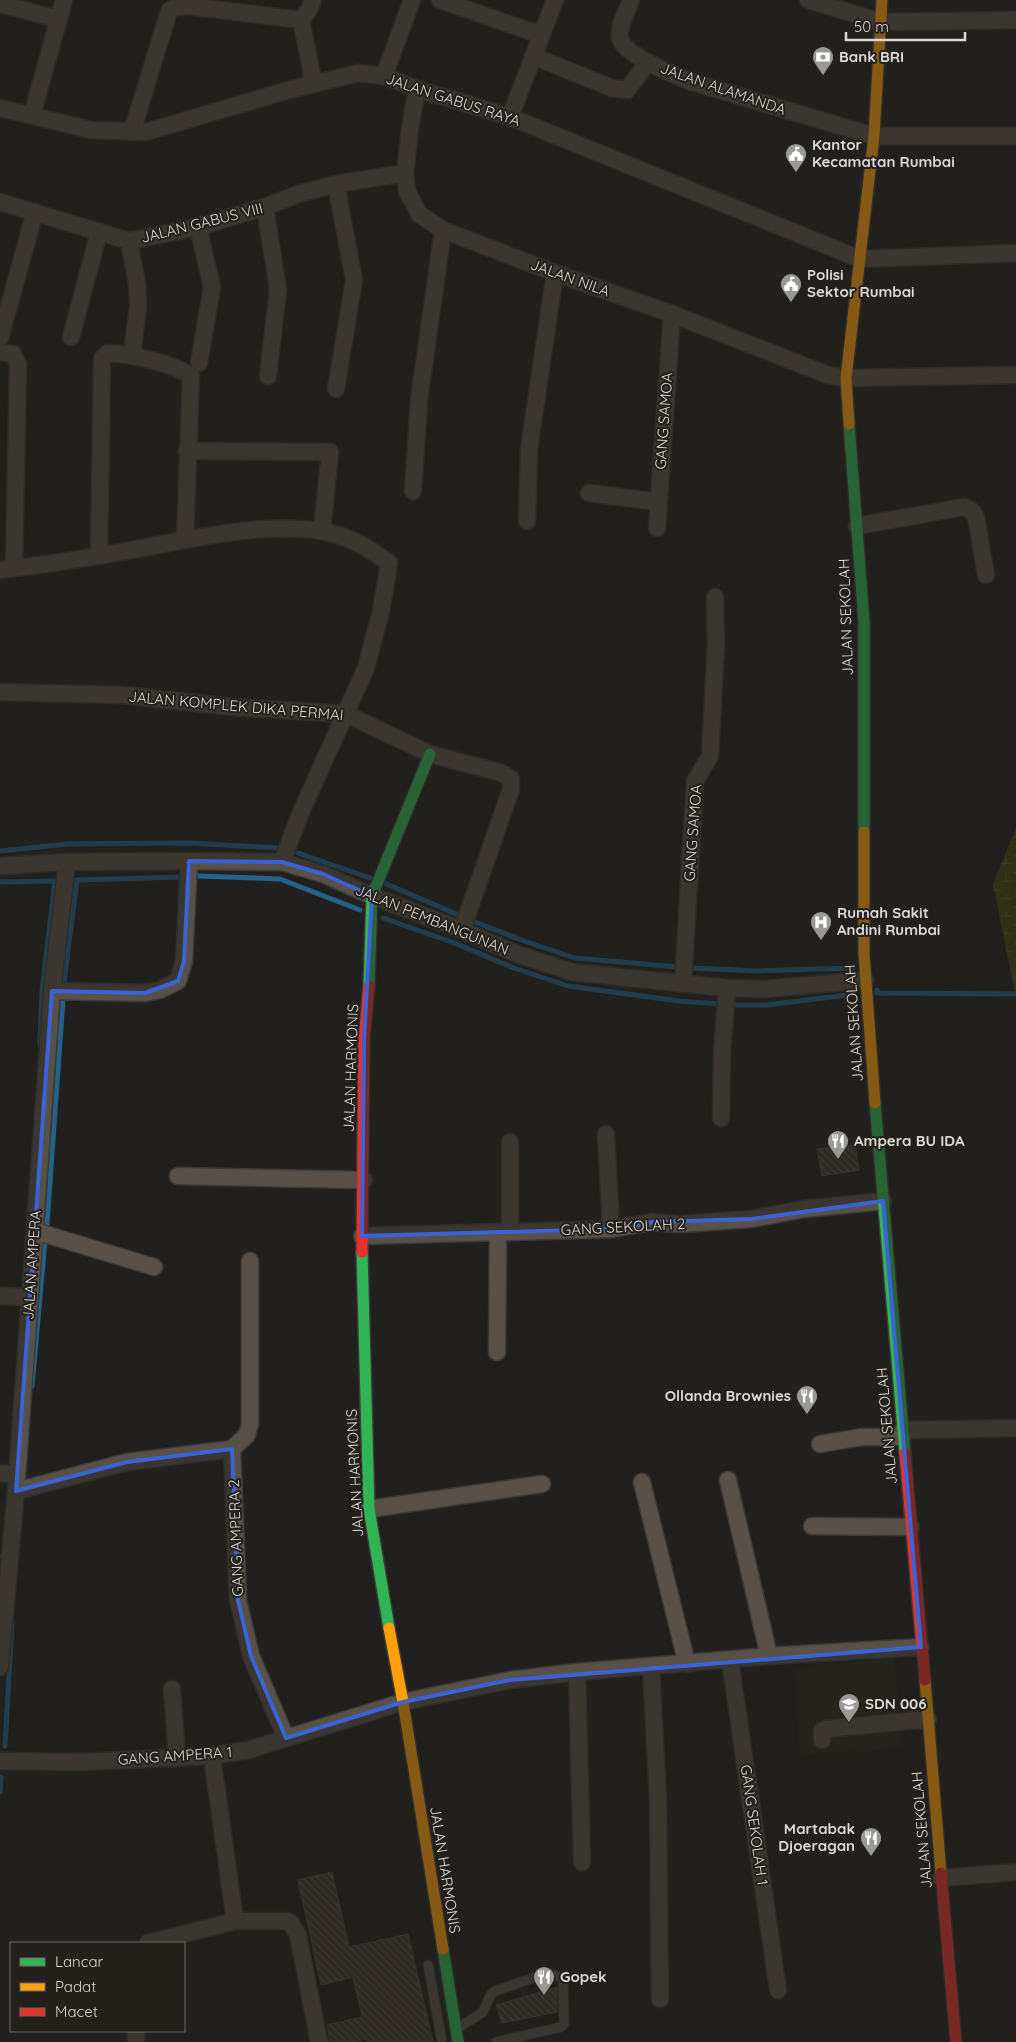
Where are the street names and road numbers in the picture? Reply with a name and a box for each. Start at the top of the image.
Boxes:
street label: JALAN ALAMANDA [658,58,789,119]
street label: JALAN GABUS RAYA [384,69,523,130]
street label: JALAN GABUS VIII [139,198,265,247]
street label: JALAN NILA [528,254,613,301]
street label: GANG SAMOA [651,372,676,470]
street label: JALAN SEKOLAH [834,558,857,676]
street label: JALAN KOMPLEK DIKA PERMAI [128,687,344,724]
street label: GANG SAMOA [680,784,705,882]
street label: JALAN PEMBANGUNAN [353,880,512,959]
street label: JALAN SEKOLAH [840,964,867,1082]
street label: JALAN HARMONIS [339,1004,362,1132]
street label: JALAN AMPERA [18,1209,45,1321]
street label: GANG SEKOLAH 2 [560,1214,686,1239]
street label: JALAN SEKOLAH [872,1367,901,1485]
street label: JALAN HARMONIS [342,1408,367,1538]
street label: GANG AMPERA 2 [224,1479,247,1597]
street label: GANG AMPERA 1 [117,1742,233,1769]
street label: GANG SEKOLAH 1 [737,1763,772,1887]
street label: JALAN SEKOLAH [907,1771,936,1889]
street label: JALAN HARMONIS [426,1805,465,1935]

